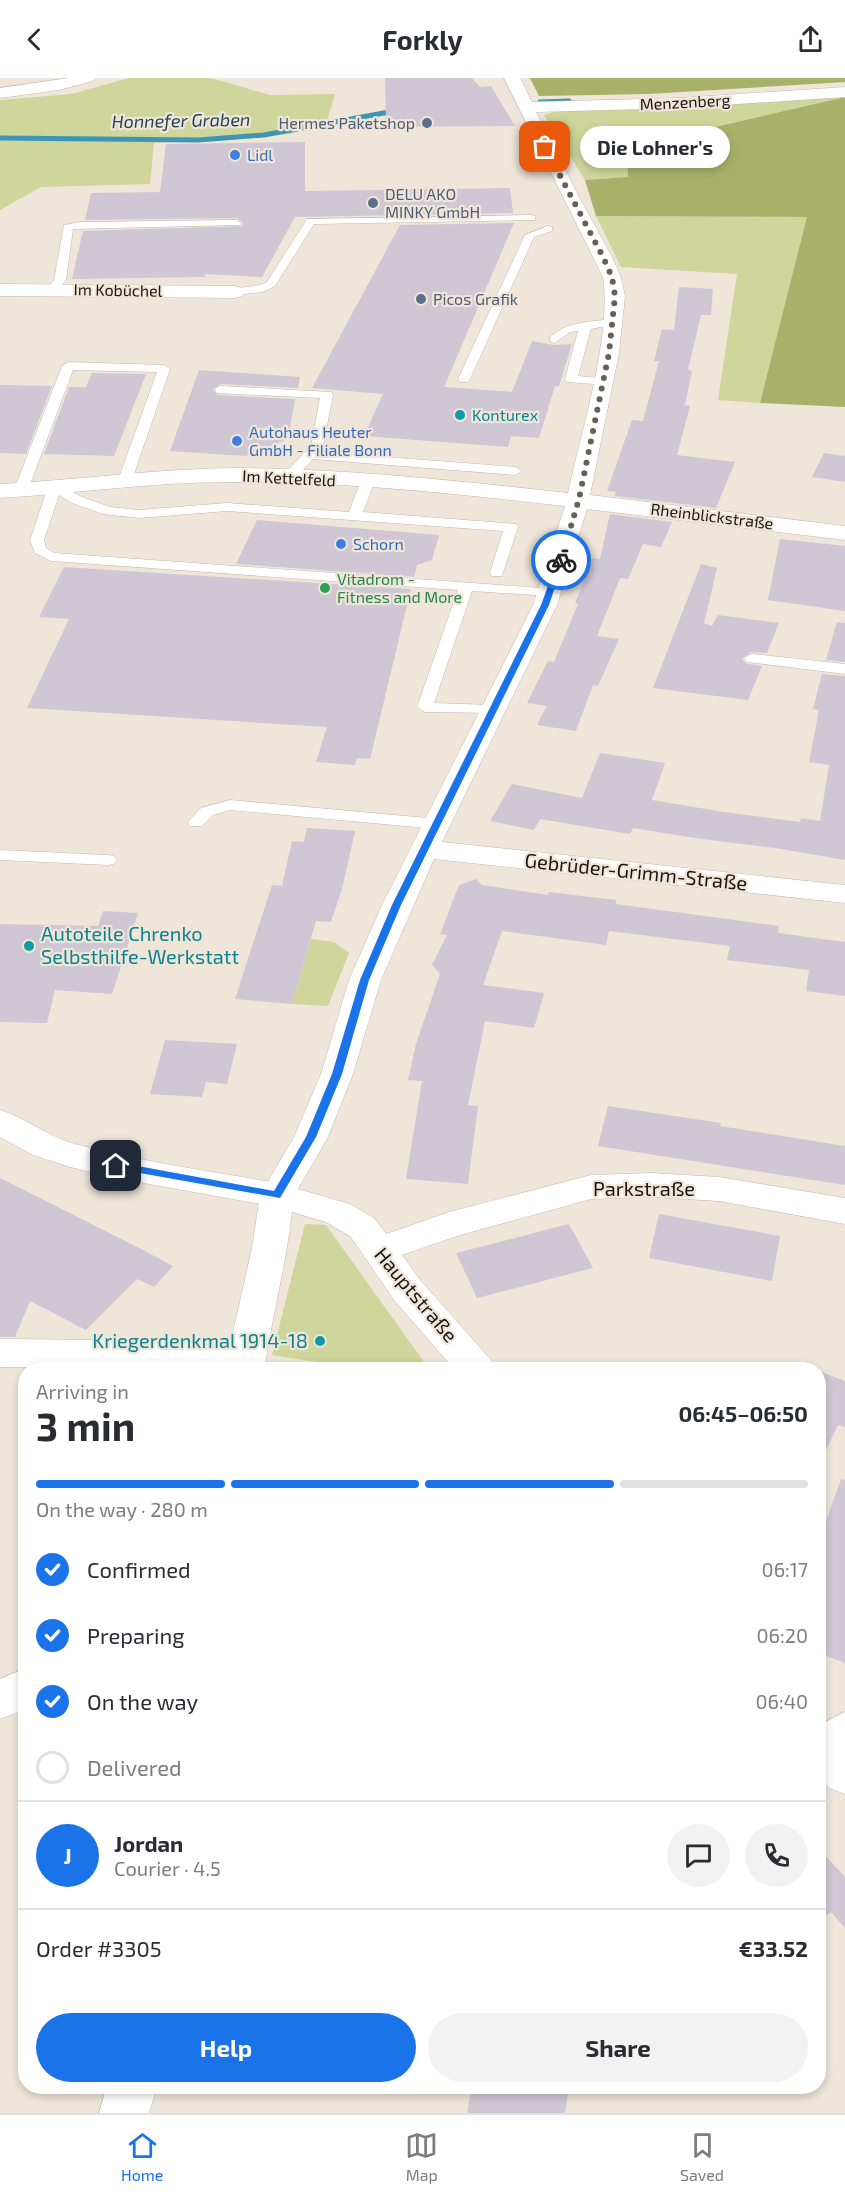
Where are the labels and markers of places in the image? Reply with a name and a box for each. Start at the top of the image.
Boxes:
place label: Hermes Paketshop [278,113,415,132]
marker: Hermes Paketshop [420,116,434,130]
pin [519,121,570,172]
callout: Die Lohner's [581,126,731,168]
place label: Lidl [247,145,273,164]
marker: Lidl [228,148,242,162]
place label: DELU AKO MINKY GmbH [385,184,480,221]
marker: DELU AKO MINKY GmbH [366,196,380,210]
place label: Picos Grafik [433,289,518,308]
marker: Picos Grafik [414,292,428,306]
place label: Konturex [472,405,539,424]
marker: Konturex [453,408,467,422]
place label: Autohaus Heuter GmbH - Filiale Bonn [249,422,392,459]
marker: Autohaus Heuter GmbH - Filiale Bonn [230,434,244,448]
place label: Schorn [353,534,404,553]
marker: Schorn [334,537,348,551]
place label: Vitadrom - Fitness and More [337,569,462,606]
marker: Vitadrom - Fitness and More [318,581,332,595]
place label: Autoteile Chrenko Selbsthilfe-Werkstatt [41,921,239,968]
marker: Autoteile Chrenko Selbsthilfe-Werkstatt [22,939,36,953]
pin [90,1140,141,1191]
place label: Kriegerdenkmal 1914-18 [92,1328,308,1352]
marker: Kriegerdenkmal 1914-18 [313,1334,327,1348]

